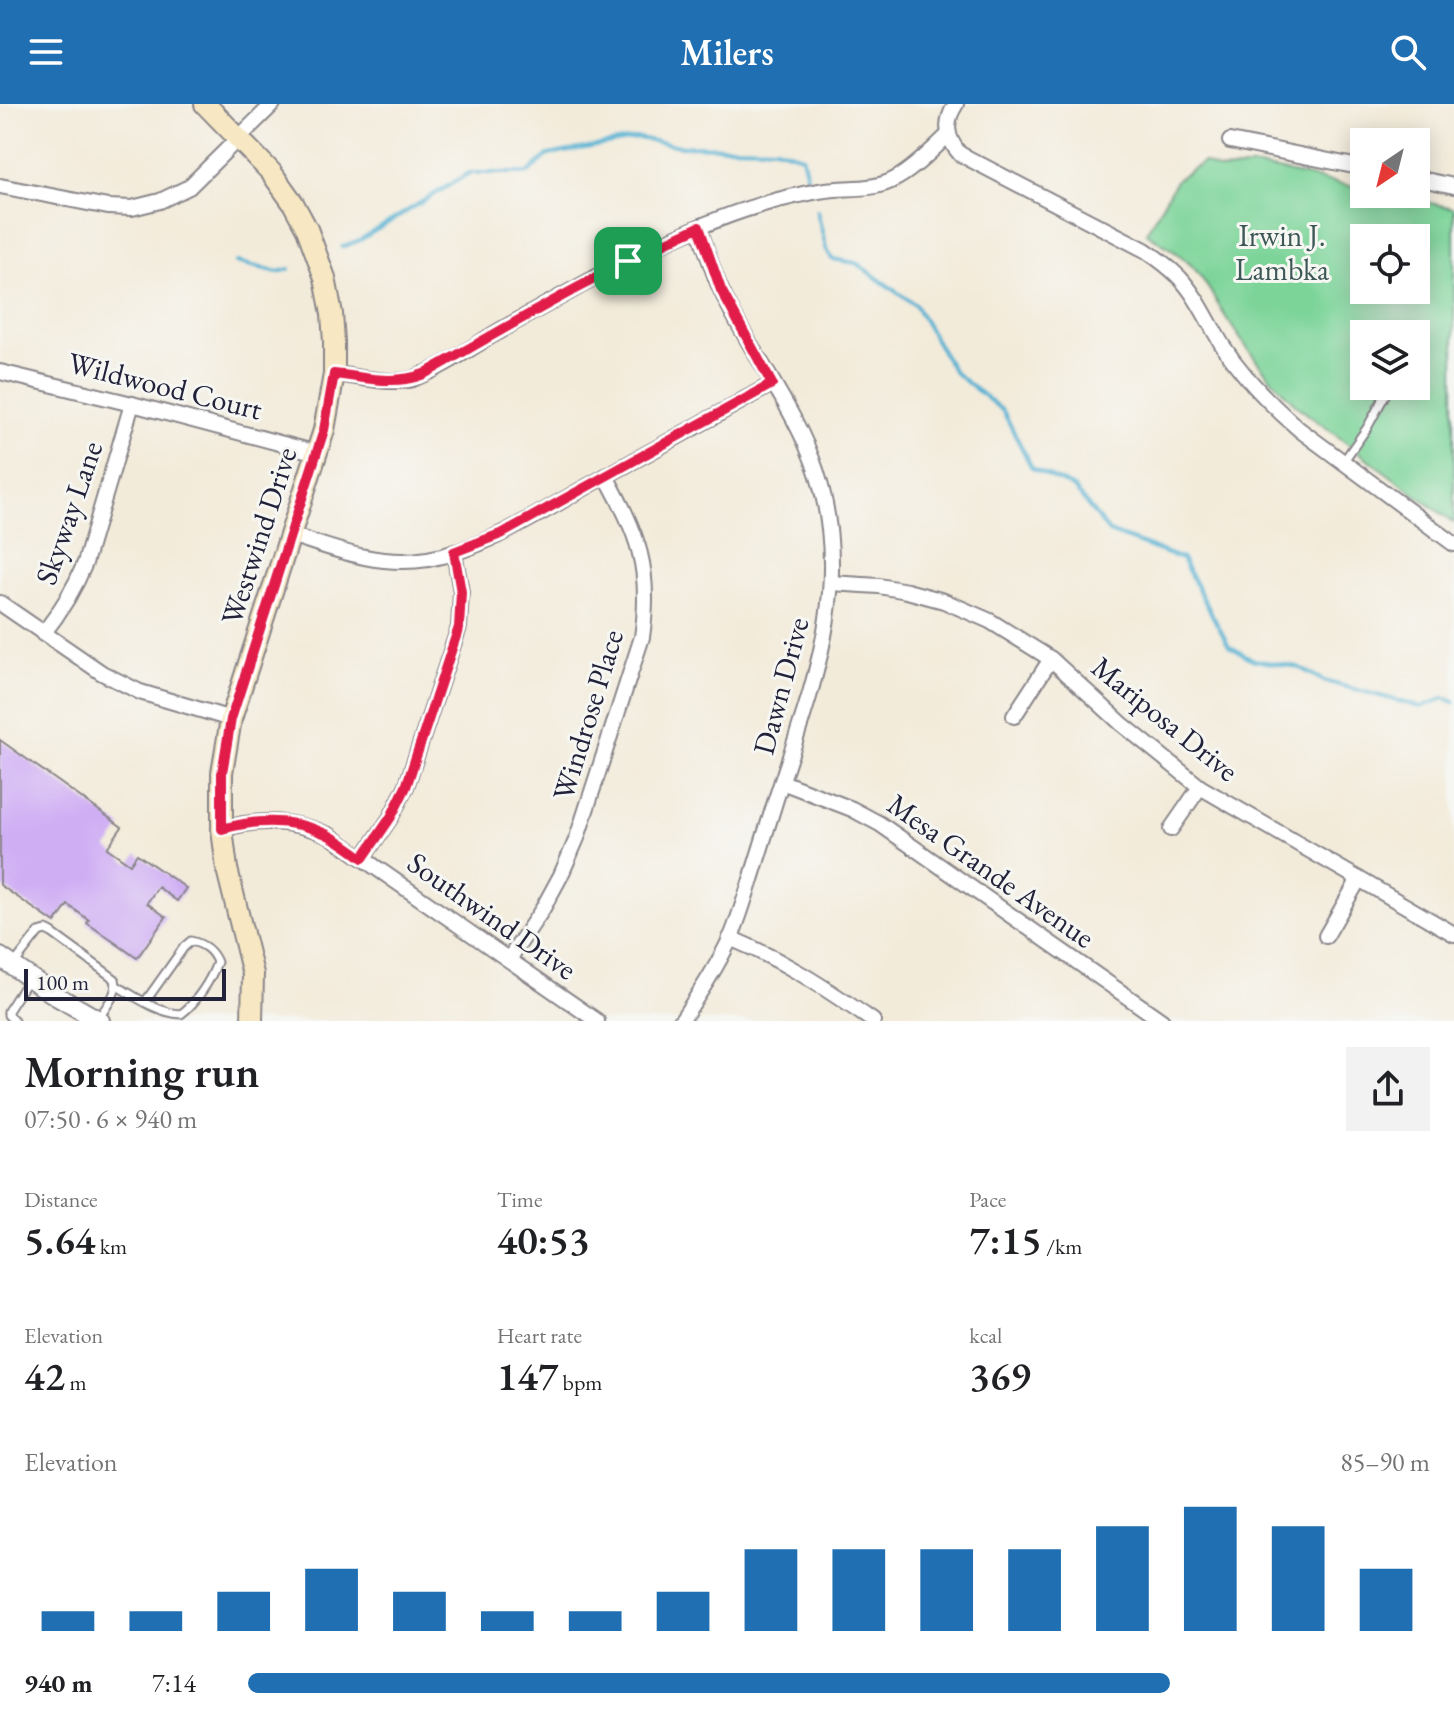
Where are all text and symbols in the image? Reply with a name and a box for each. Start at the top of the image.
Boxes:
text: Milers [680,29,774,76]
icon: menu [24,30,68,74]
icon: search [1386,30,1430,74]
north arrow [1350,128,1430,208]
map controls [1350,128,1430,400]
park label: Irwin J. Lambka [1235,216,1329,289]
button: locate [1350,224,1430,304]
pin [594,227,662,295]
icon: arrive [606,239,650,283]
button: layers [1350,320,1430,400]
street label: Wildwood Court [64,343,267,429]
street label: Skyway Lane [26,436,111,590]
street label: Westwind Drive [212,442,306,630]
street label: Dawn Drive [744,613,818,759]
street label: Windrose Place [543,625,632,805]
street label: Mariposa Drive [1084,647,1247,790]
street label: Mesa Grande Avenue [880,785,1103,957]
street label: Southwind Drive [400,843,584,988]
scale bar [24,965,226,1001]
text: 100 m [36,968,89,997]
text: Morning run [24,1043,260,1100]
button: share [1346,1047,1430,1131]
text: 07:50 · 6 × 940 m [24,1102,197,1136]
text: Distance [24,1185,97,1214]
text: Time [497,1185,542,1214]
text: Pace [969,1185,1006,1214]
text: 5.64 [24,1214,95,1266]
text: 40:53 [497,1214,590,1266]
text: 7:15 [969,1214,1042,1266]
text: km [95,1232,127,1261]
text: /km [1042,1232,1082,1261]
text: Elevation [24,1321,103,1350]
text: Heart rate [497,1321,582,1350]
text: kcal [969,1321,1002,1350]
text: 42 [24,1350,65,1402]
text: 147 [497,1350,558,1402]
text: 369 [969,1350,1031,1402]
text: m [65,1368,87,1397]
text: bpm [558,1368,602,1397]
text: Elevation [24,1445,118,1479]
text: 85–90 m [1340,1445,1430,1479]
text: 940 m [24,1666,92,1700]
text: 7:14 [152,1666,196,1700]

